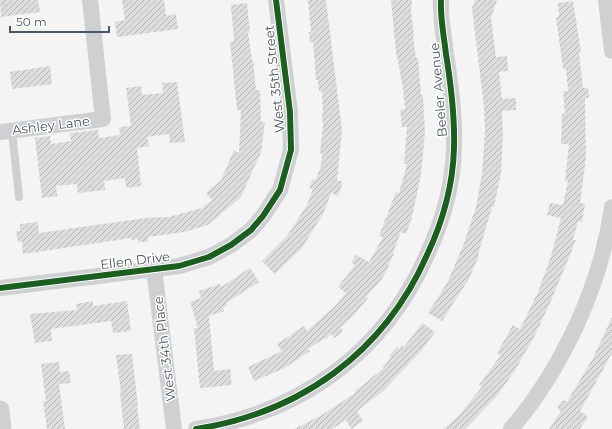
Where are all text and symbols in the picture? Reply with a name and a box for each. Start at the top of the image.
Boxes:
scale bar [10,8,109,34]
text: 50 m [16,14,47,29]
street label: West 35th Street [260,24,288,134]
street label: Beeler Avenue [426,42,450,138]
street label: Ashley Lane [11,112,91,138]
street label: Ellen Drive [99,248,171,272]
street label: West 34th Place [150,295,178,402]

